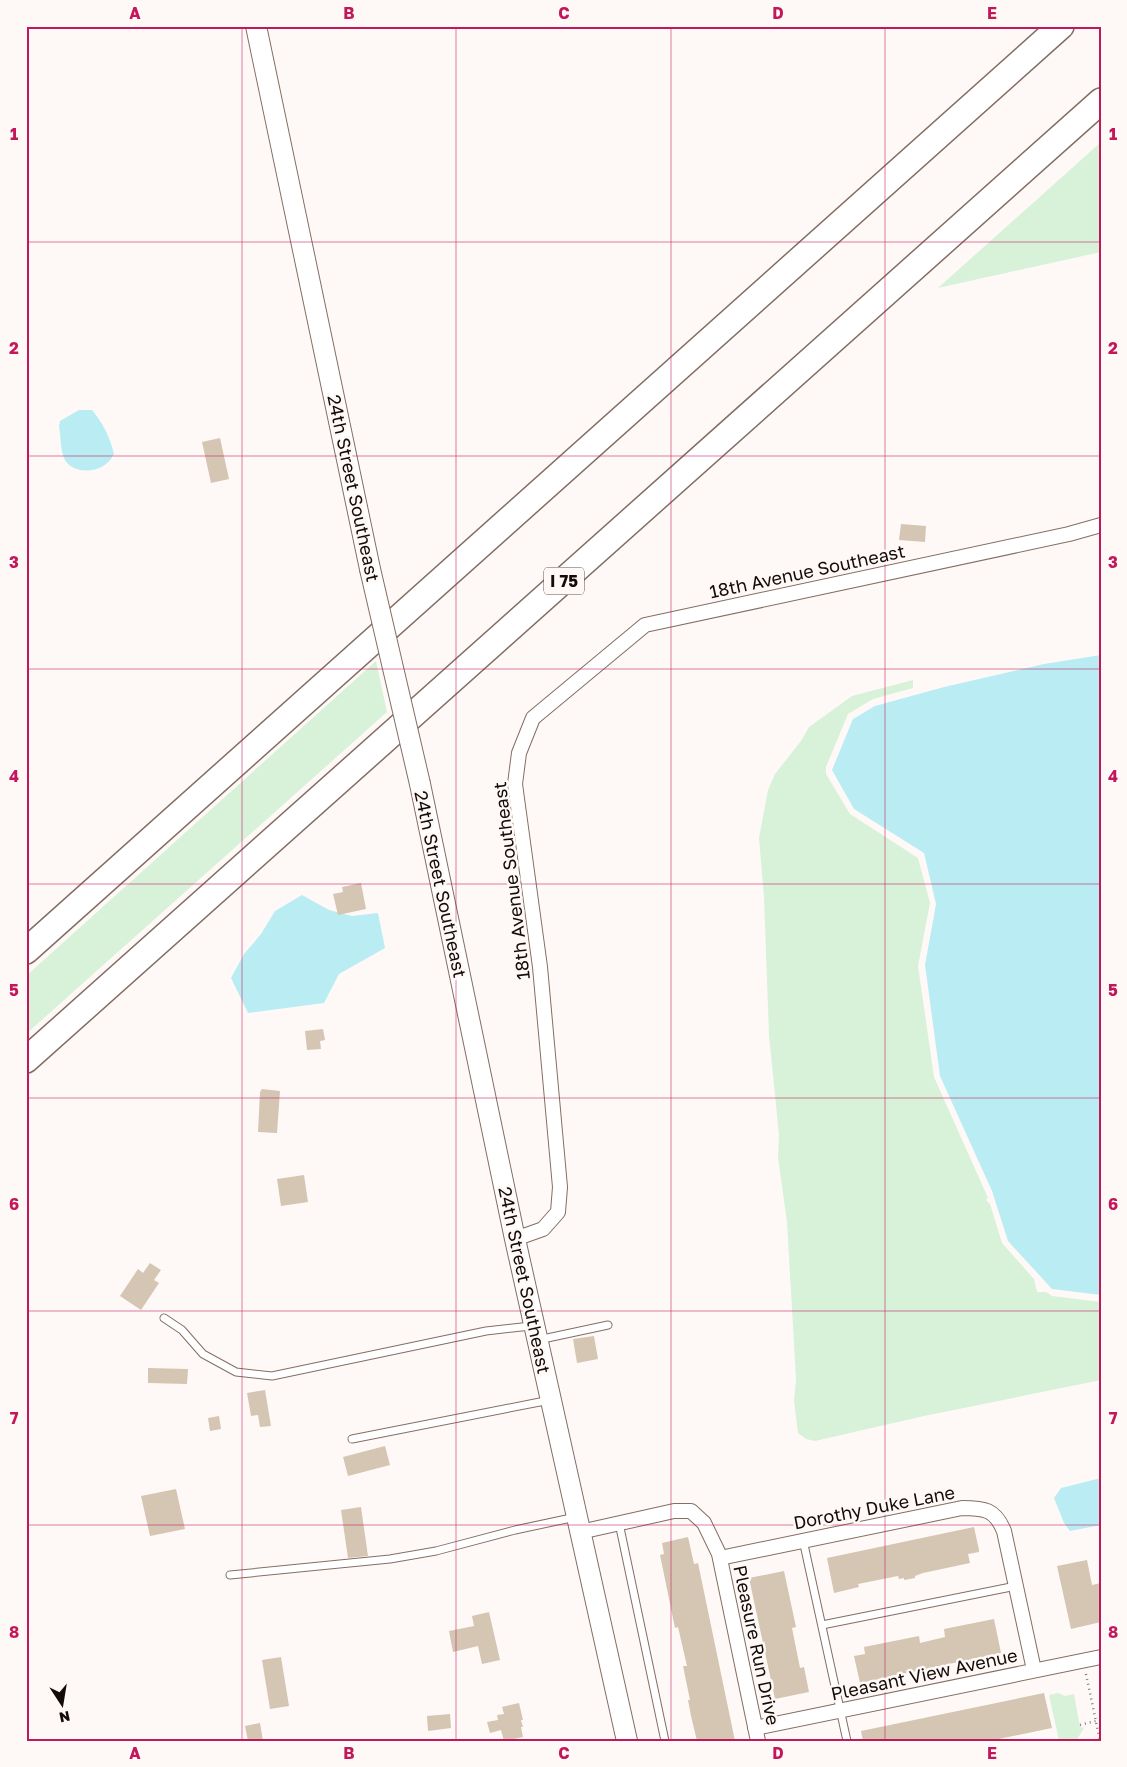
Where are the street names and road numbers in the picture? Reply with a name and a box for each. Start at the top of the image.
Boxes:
street label: 24th Street Southeast [323,392,385,584]
street label: 18th Avenue Southeast [707,540,907,602]
road number: I 75 [544,568,584,594]
street label: 18th Avenue Southeast [488,781,534,981]
street label: 24th Street Southeast [410,788,472,980]
street label: 24th Street Southeast [494,1184,556,1376]
street label: Dorothy Duke Lane [791,1481,957,1533]
street label: Pleasure Run Drive [729,1563,785,1727]
street label: Pleasant View Avenue [829,1643,1019,1705]

